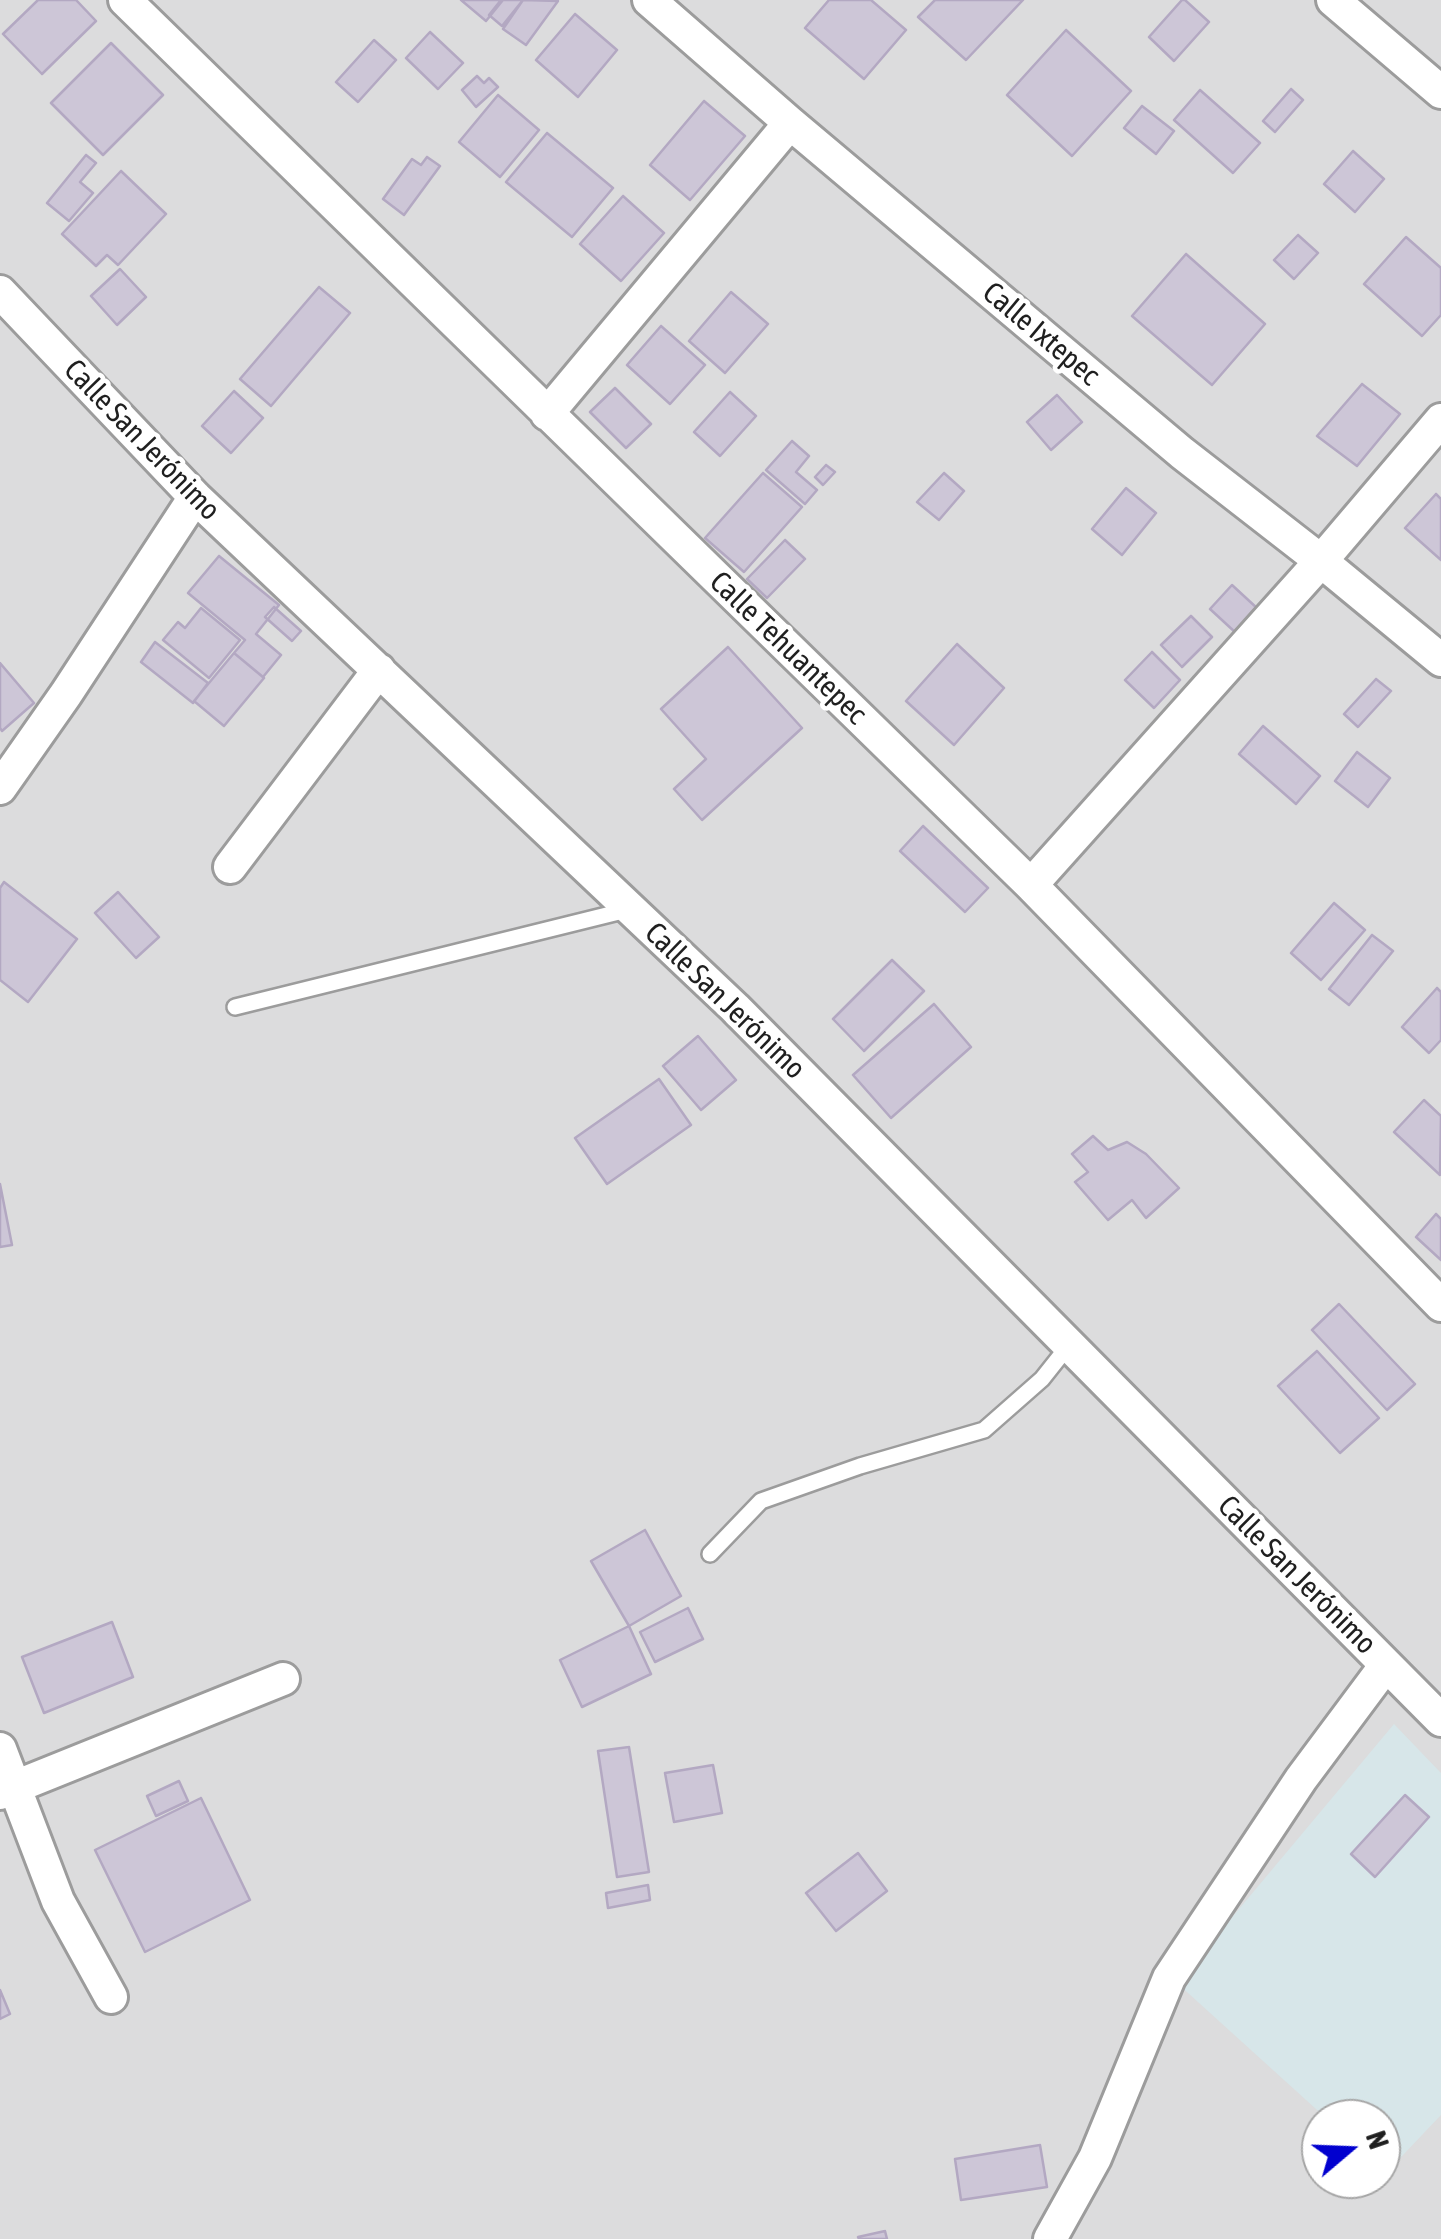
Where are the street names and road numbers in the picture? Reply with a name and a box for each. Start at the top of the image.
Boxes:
street label: Calle Ixtepec [975,275,1107,393]
street label: Calle San Jerónimo [56,352,228,528]
street label: Calle Tehuantepec [702,564,874,732]
street label: Calle San Jerónimo [637,915,813,1087]
street label: Calle San Jerónimo [1210,1488,1384,1662]

